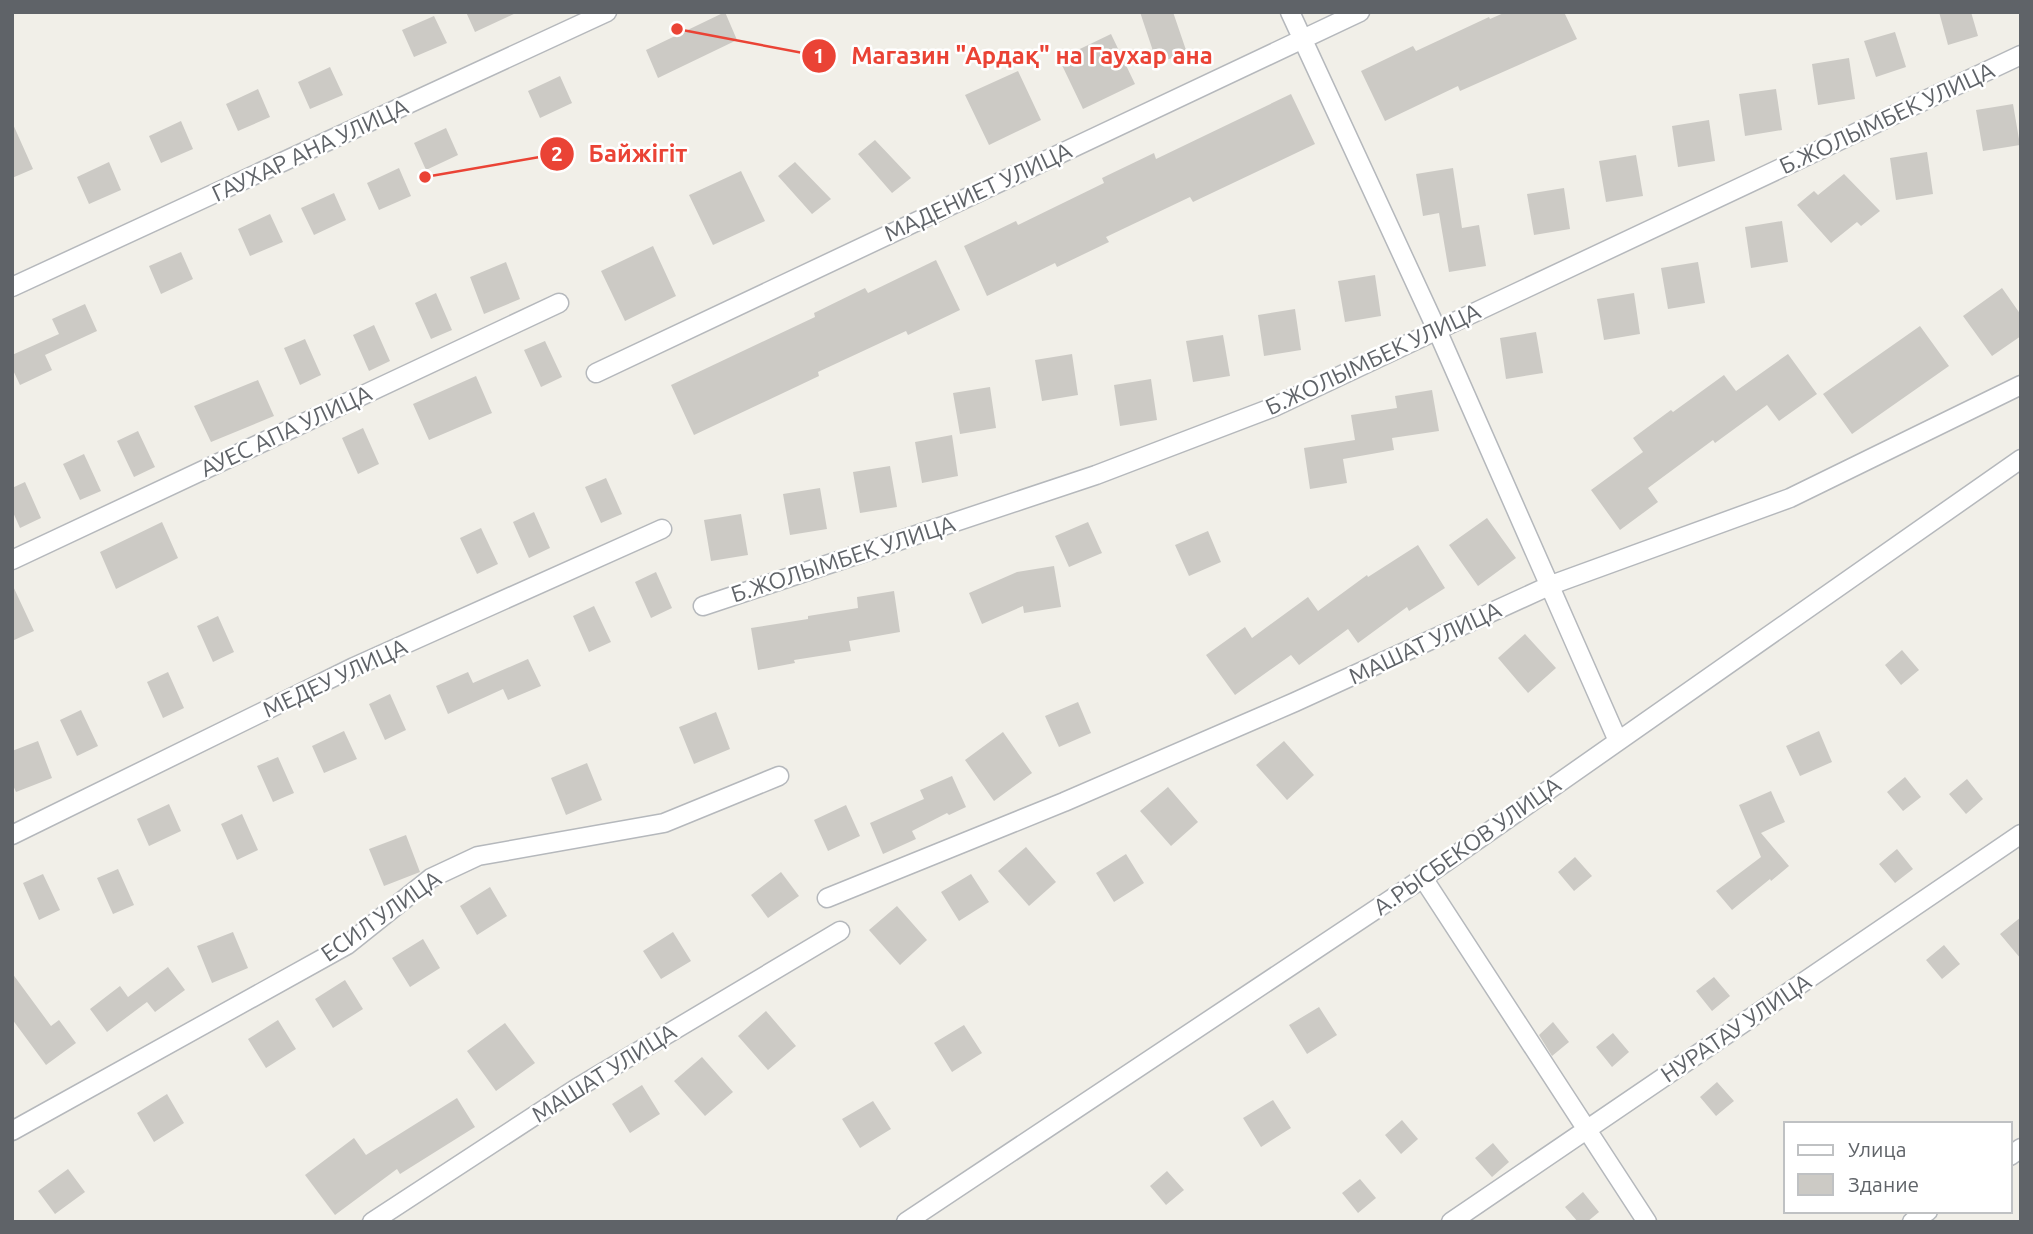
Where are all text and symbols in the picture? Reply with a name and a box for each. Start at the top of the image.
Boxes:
callout: Магазин "Ардақ" на Гаухар ана [802,33,1227,78]
text: Магазин "Ардақ" на Гаухар ана [851,42,1213,69]
text: 1 [813,43,825,67]
street label: Б.ЖОЛЫМБЕК УЛИЦА [1775,57,1998,178]
street label: ГАУХАР АНА УЛИЦА [208,93,412,206]
callout: Байжігіт [539,131,701,176]
street label: МАДЕНИЕТ УЛИЦА [880,137,1075,246]
text: Байжігіт [589,140,687,167]
text: 2 [551,141,563,165]
street label: Б.ЖОЛЫМБЕК УЛИЦА [1261,298,1484,419]
street label: АУЕС АПА УЛИЦА [196,380,375,481]
street label: Б.ЖОЛЫМБЕК УЛИЦА [728,510,958,607]
street label: МАШАТ УЛИЦА [1345,596,1505,689]
street label: МЕДЕУ УЛИЦА [259,633,411,722]
street label: А.РЫСБЕКОВ УЛИЦА [1368,772,1565,920]
street label: ЕСИЛ УЛИЦА [316,865,445,966]
street label: НУРАТАУ УЛИЦА [1656,968,1815,1087]
street label: МАШАТ УЛИЦА [527,1018,680,1127]
legend [1784,1122,2012,1213]
text: Улица [1848,1137,1906,1161]
text: Здание [1848,1172,1919,1196]

